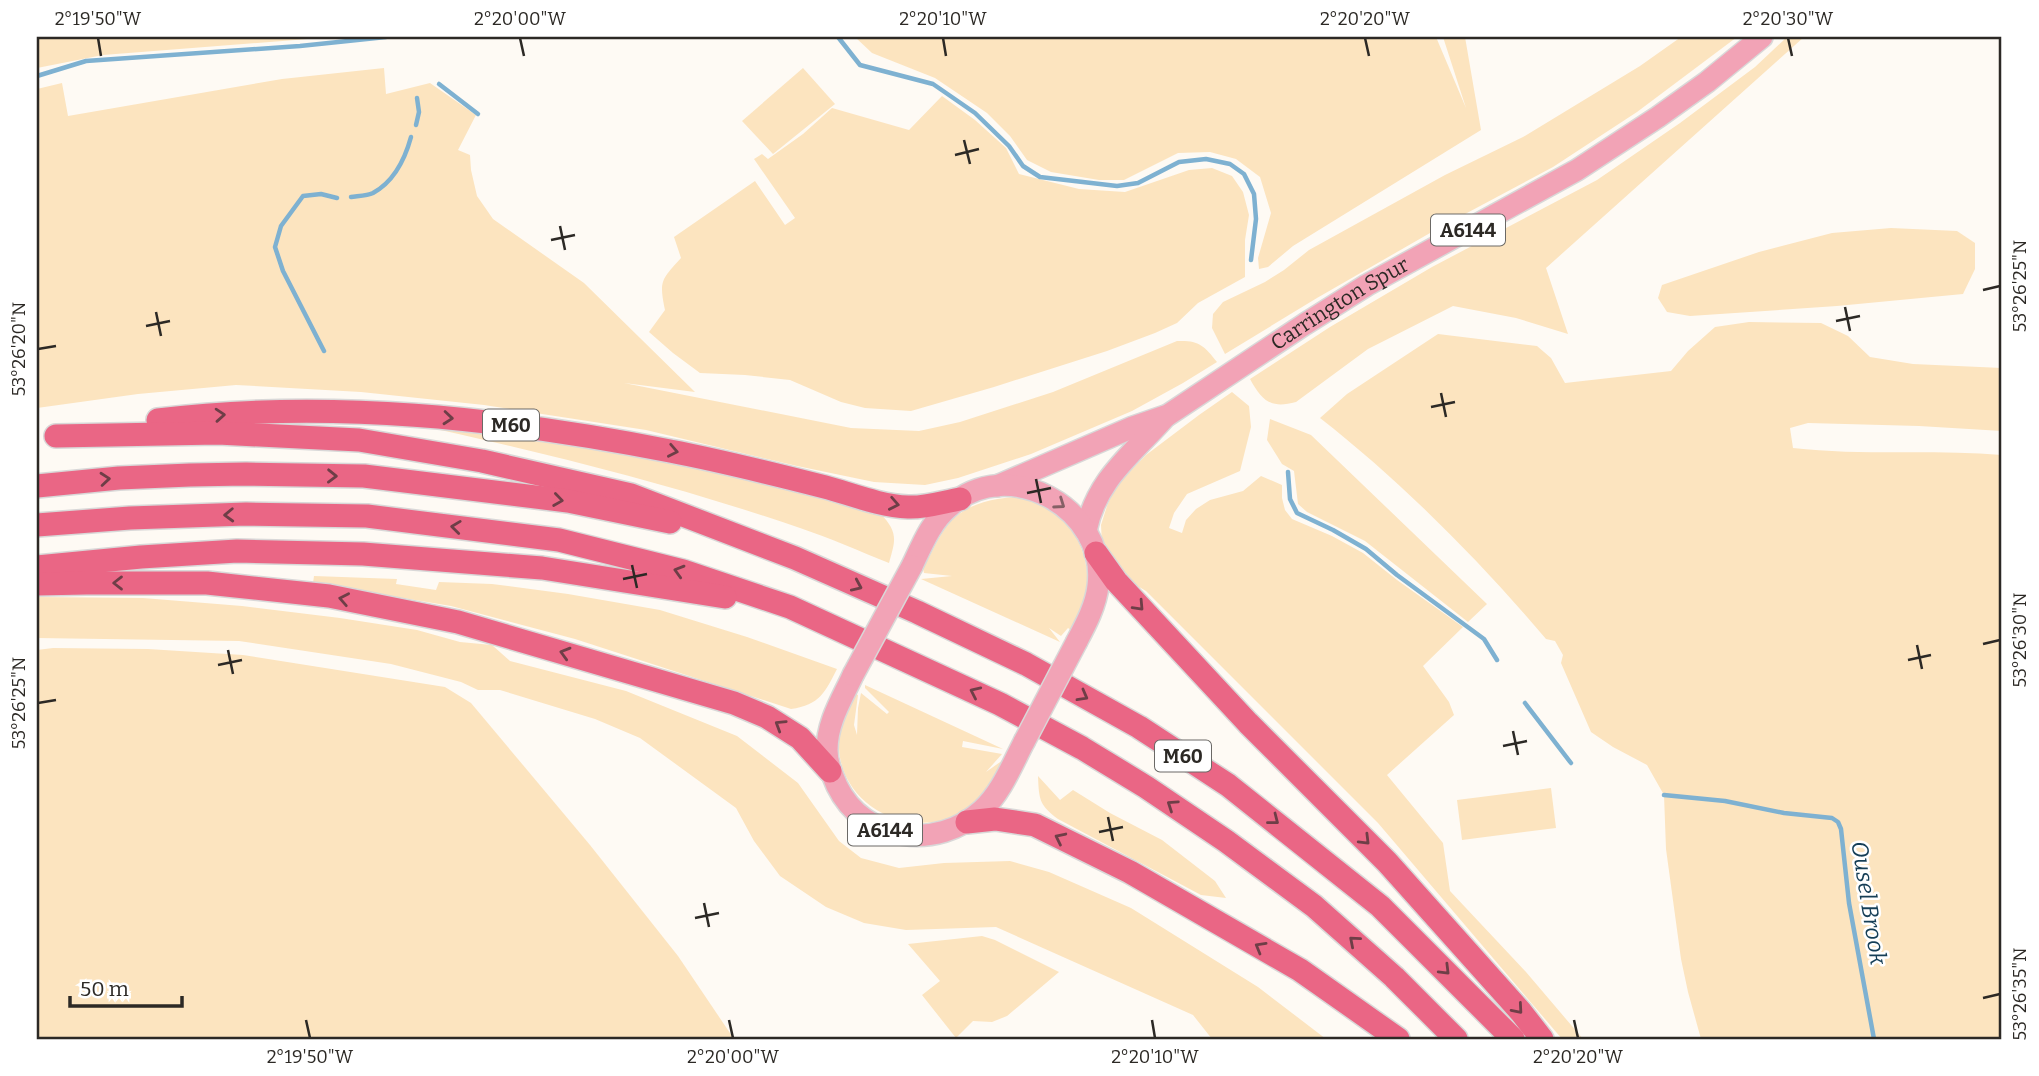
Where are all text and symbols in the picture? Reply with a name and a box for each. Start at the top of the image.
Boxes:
text: 2°19'50"W [55,8,142,30]
text: 2°20'00"W [474,8,566,30]
text: 2°20'10"W [899,8,987,30]
text: 2°20'20"W [1320,8,1411,30]
text: 2°20'30"W [1743,8,1834,30]
road number: A6144 [1431,214,1505,246]
text: 53°26'25"N [2009,240,2031,332]
street label: Carrington Spur [1266,252,1413,356]
text: 53°26'20"N [8,302,30,396]
one-way arrow [215,408,226,423]
one-way arrow [442,410,453,425]
road number: M60 [483,410,539,440]
one-way arrow [667,443,679,458]
one-way arrow [327,468,338,483]
one-way arrow [99,472,111,487]
one-way arrow [552,492,564,507]
one-way arrow [888,496,900,511]
one-way arrow [1052,496,1065,508]
one-way arrow [224,507,234,523]
one-way arrow [450,519,462,534]
one-way arrow [673,564,685,579]
one-way arrow [112,575,123,591]
one-way arrow [850,578,862,592]
one-way arrow [339,592,351,607]
text: 53°26'30"N [2009,592,2031,688]
one-way arrow [1130,598,1143,611]
one-way arrow [559,646,571,661]
text: 53°26'25"N [8,657,30,749]
one-way arrow [970,686,982,700]
one-way arrow [1076,688,1089,701]
one-way arrow [775,721,788,734]
road number: M60 [1155,740,1211,772]
one-way arrow [1167,800,1180,813]
one-way arrow [1266,812,1278,825]
road number: A6144 [848,814,922,846]
one-way arrow [1055,832,1067,846]
one-way arrow [1357,832,1369,844]
water label: Ousel Brook [1845,839,1893,967]
one-way arrow [1349,937,1362,949]
one-way arrow [1254,942,1267,955]
text: 53°26'35"N [2009,947,2031,1041]
one-way arrow [1436,961,1449,974]
scale bar [70,964,182,1008]
text: 50 m [80,976,129,1002]
one-way arrow [1510,1000,1522,1013]
text: 2°19'50"W [267,1046,354,1068]
text: 2°20'00"W [687,1046,779,1068]
text: 2°20'10"W [1111,1046,1199,1068]
text: 2°20'20"W [1533,1046,1624,1068]

